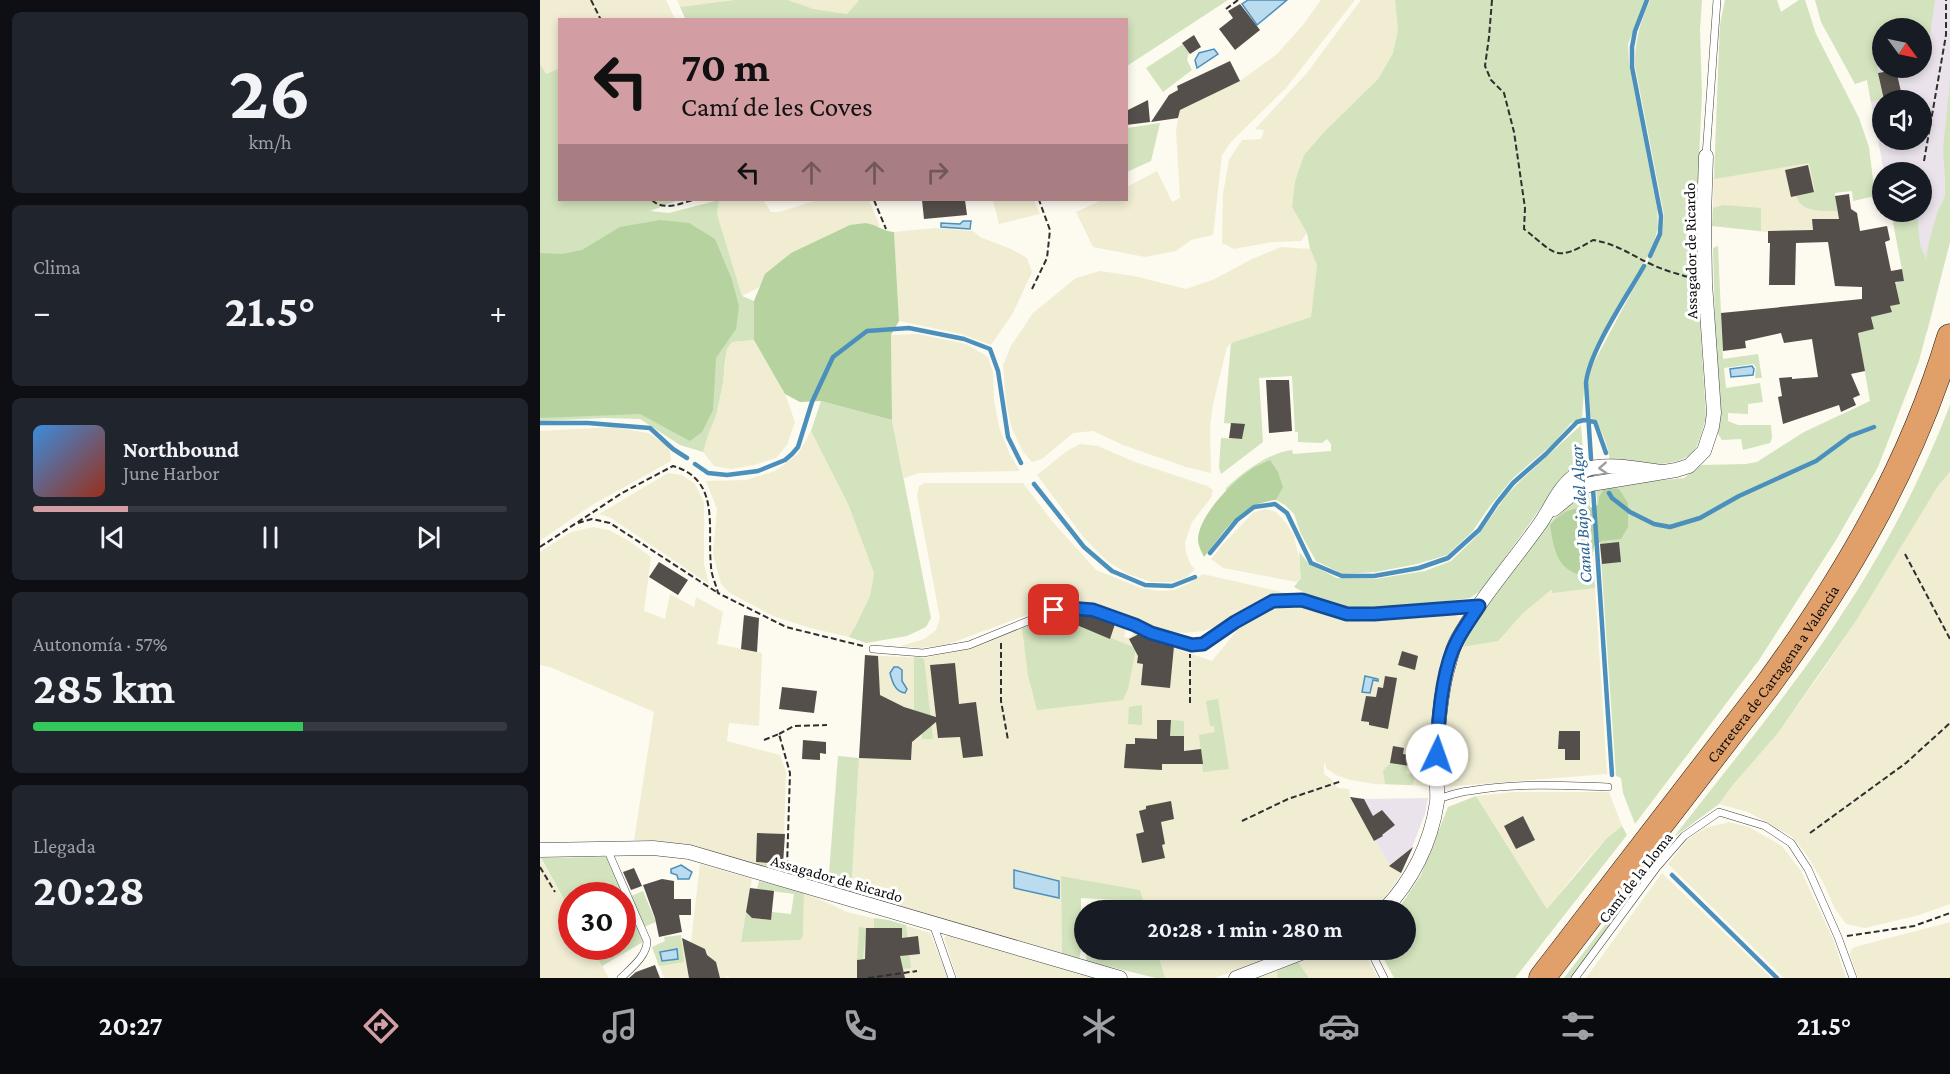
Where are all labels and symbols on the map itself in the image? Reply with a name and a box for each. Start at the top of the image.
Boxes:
north arrow [1872,18,1932,78]
street label: Assagador de Ricardo [1681,183,1701,319]
water label: Canal Bajo del Algar [1566,443,1597,584]
one-way arrow [1599,461,1608,474]
street label: Carretera de Cartagena a Valencia [1703,582,1843,766]
pin [1028,584,1079,635]
position arrow [1405,723,1469,787]
street label: Camí de la Lloma [1595,828,1676,926]
street label: Assagador de Ricardo [769,852,905,906]
speed limit sign: 30 [558,882,636,960]

